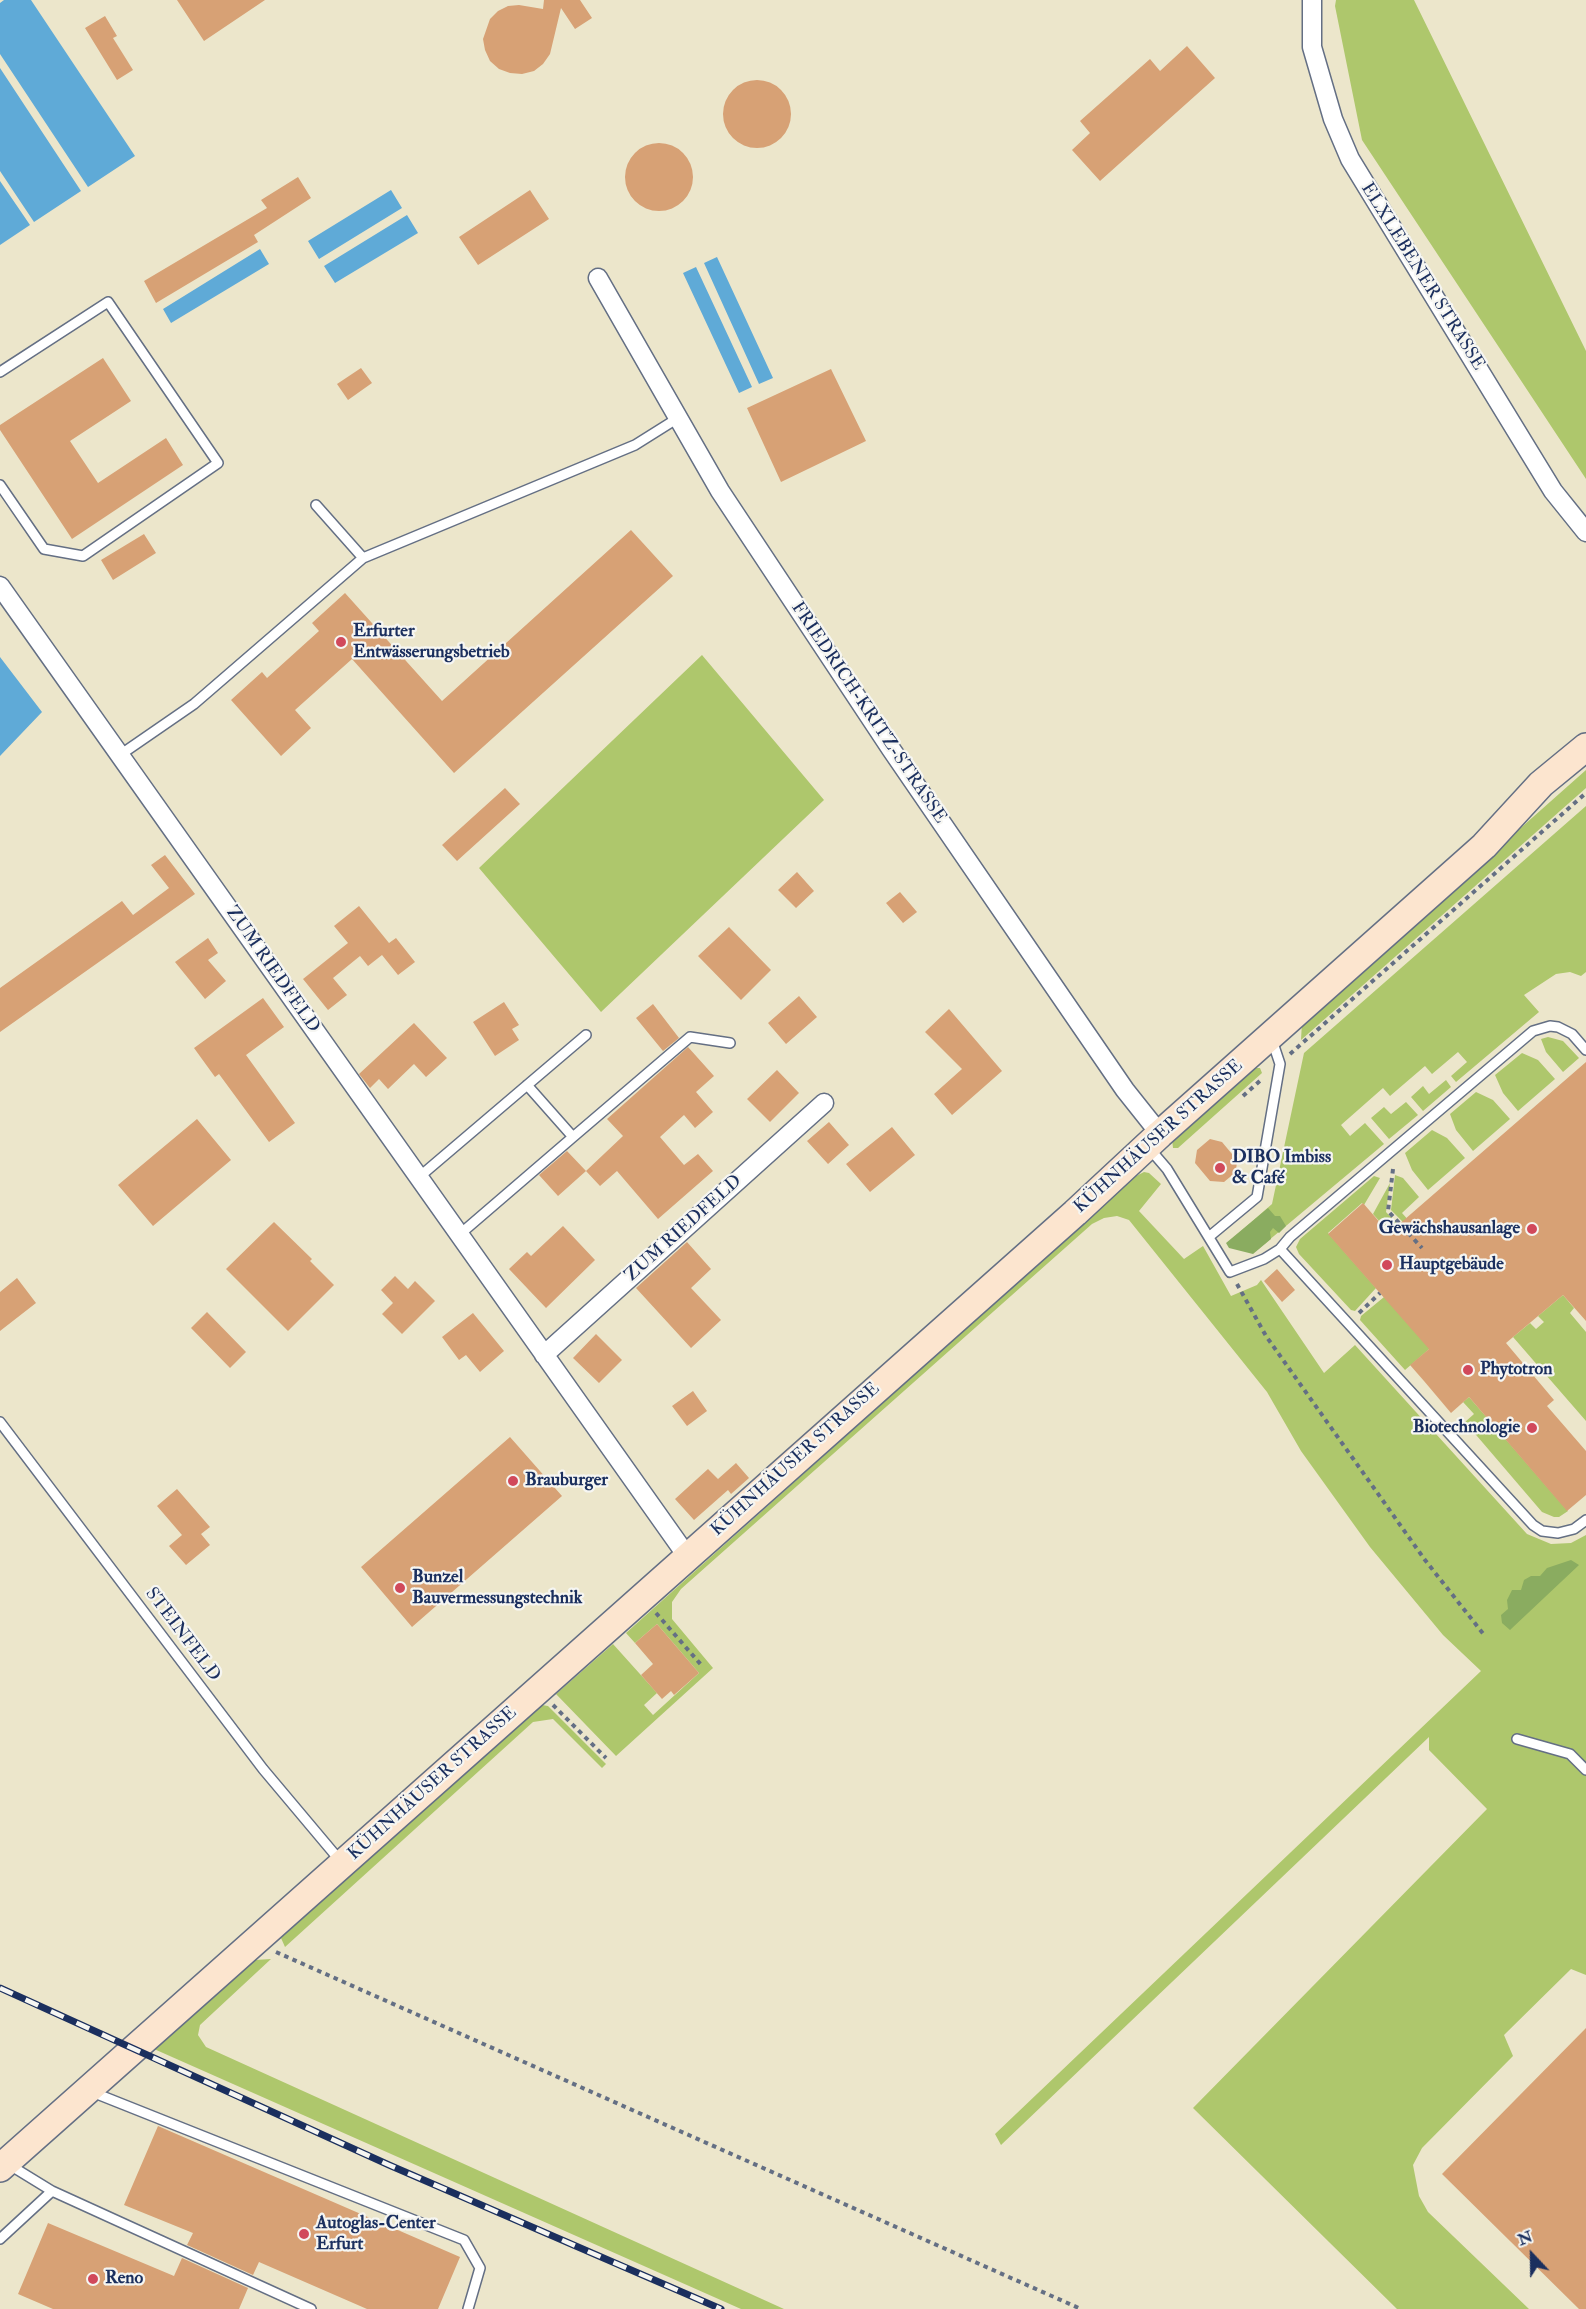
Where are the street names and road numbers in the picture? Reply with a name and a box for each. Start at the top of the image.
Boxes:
street label: ELXLEBENER STRASSE [1355,179,1489,375]
street label: FRIEDRICH-KRITZ-STRASSE [786,598,950,828]
street label: ZUM RIEDFELD [220,903,324,1037]
street label: KÜHNHÄUSER STRASSE [1070,1056,1248,1218]
street label: ZUM RIEDFELD [621,1171,747,1287]
street label: KÜHNHÄUSER STRASSE [707,1379,885,1541]
street label: STEINFELD [140,1584,224,1686]
street label: KÜHNHÄUSER STRASSE [344,1703,522,1865]

